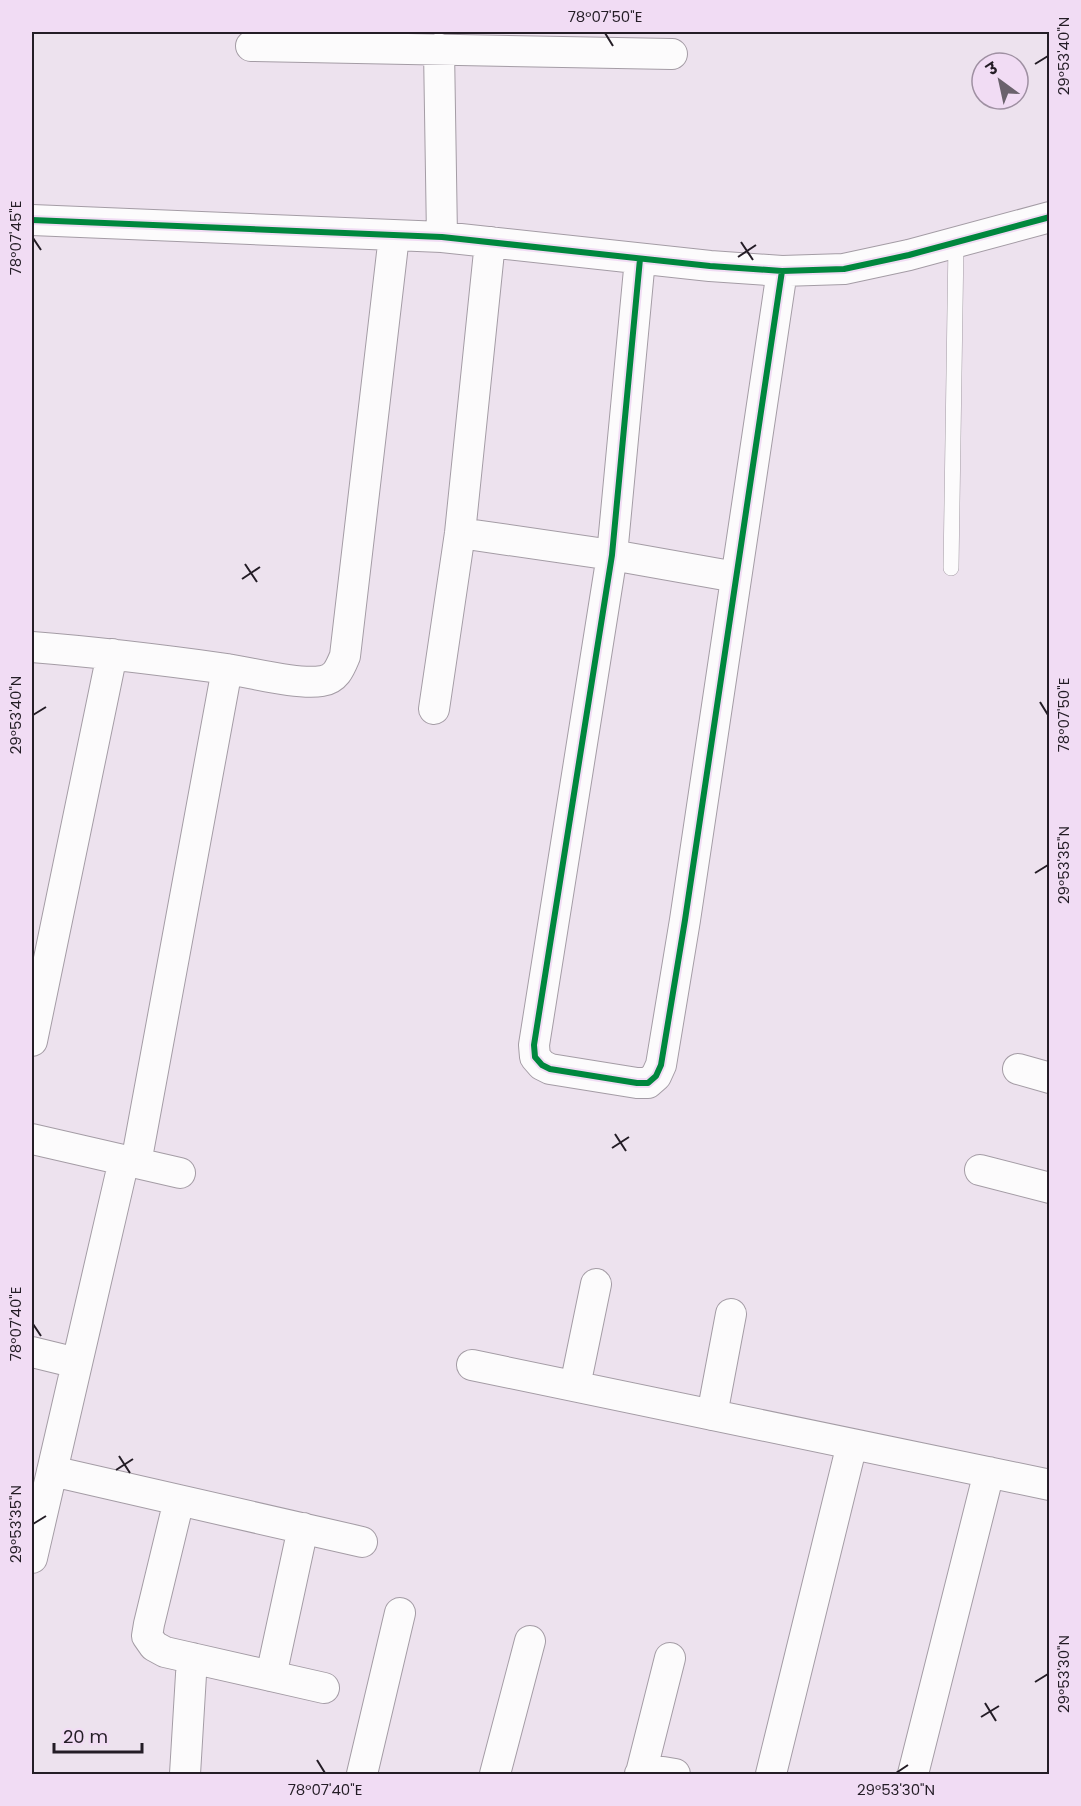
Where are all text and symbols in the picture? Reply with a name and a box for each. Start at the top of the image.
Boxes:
text: 78°07'50"E [568,6,642,27]
text: 29°53'40"N [1053,17,1074,95]
north arrow [970,51,1030,111]
text: उ [981,56,1003,81]
text: 78°07'45"E [5,201,26,275]
text: 29°53'40"N [5,676,26,754]
text: 78°07'50"E [1053,678,1074,752]
text: 29°53'35"N [1053,826,1074,904]
text: 78°07'40"E [5,1287,26,1361]
text: 29°53'35"N [5,1485,26,1563]
text: 29°53'30"N [1053,1635,1074,1713]
scale bar [54,1716,142,1754]
text: 20 m [63,1724,108,1749]
text: 78°07'40"E [288,1779,362,1800]
text: 29°53'30"N [857,1779,935,1800]

